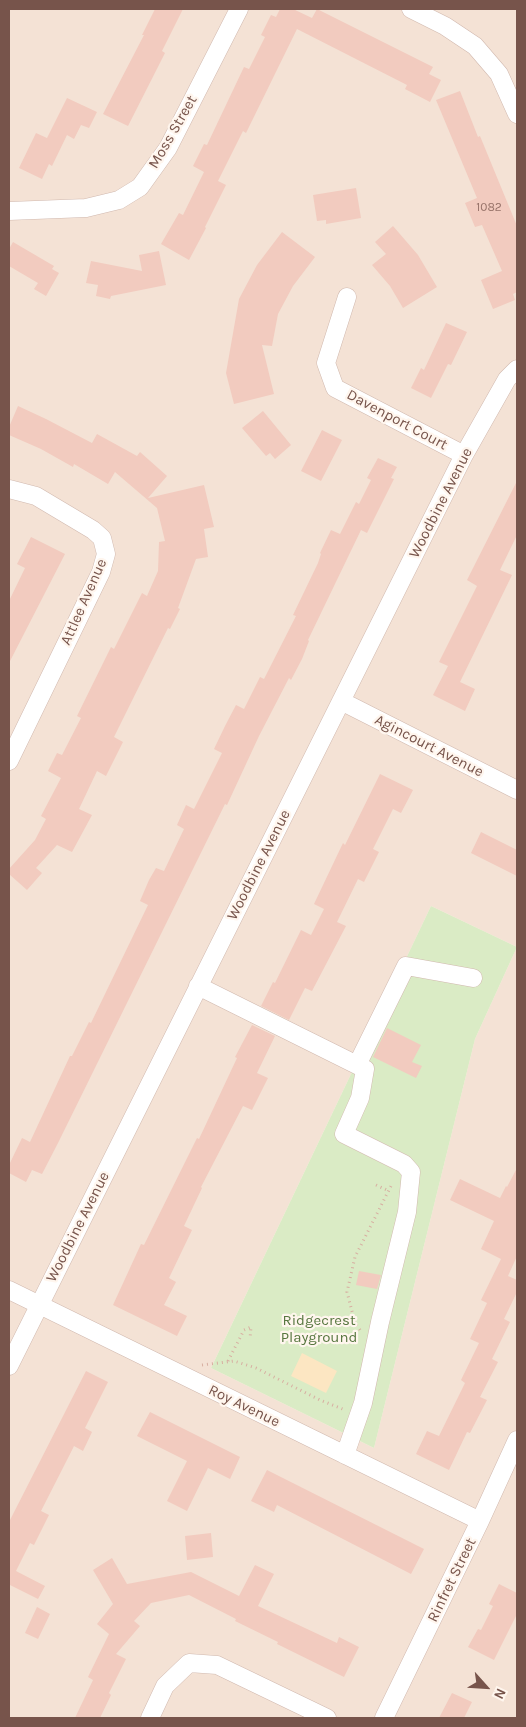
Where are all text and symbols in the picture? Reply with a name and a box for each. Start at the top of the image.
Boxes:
street label: Moss Street [145,92,201,172]
house number: 1082 [476,201,502,215]
street label: Davenport Court [344,386,450,454]
street label: Woodbine Avenue [405,445,477,561]
street label: Attlee Avenue [57,556,111,648]
street label: Agincourt Avenue [372,711,486,781]
street label: Woodbine Avenue [223,807,295,923]
street label: Woodbine Avenue [42,1169,114,1285]
park label: Ridgecrest Playground [281,1312,357,1347]
street label: Roy Avenue [205,1381,283,1431]
street label: Rinfret Street [424,1535,480,1625]
north arrow [461,1662,511,1712]
text: N [490,1686,510,1702]

